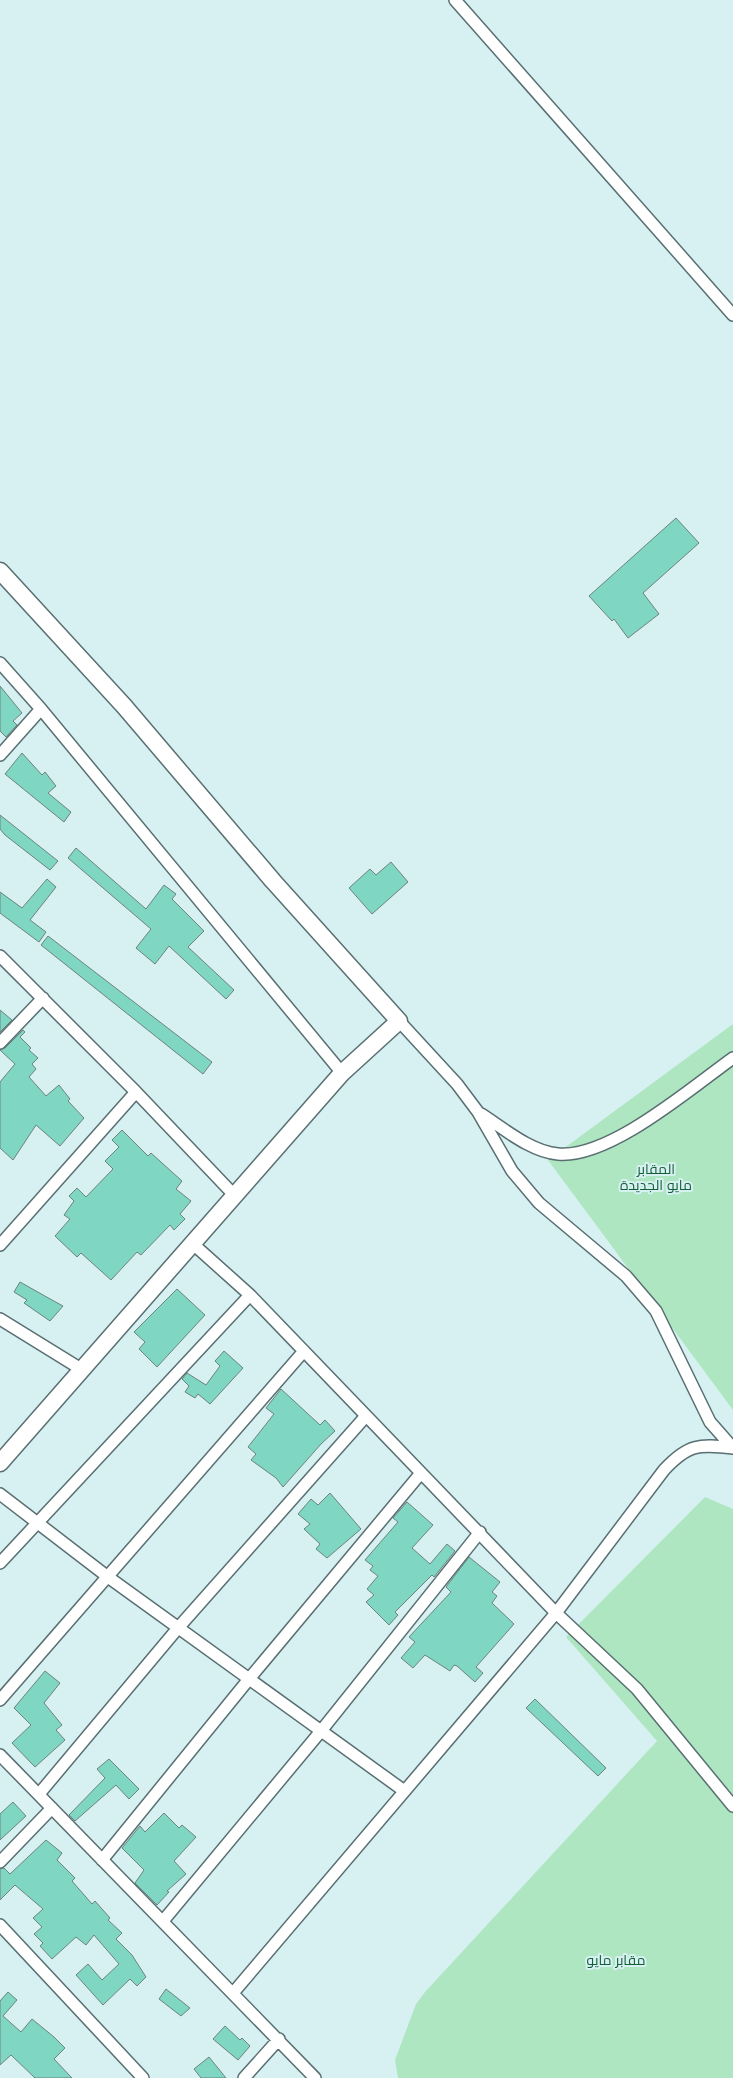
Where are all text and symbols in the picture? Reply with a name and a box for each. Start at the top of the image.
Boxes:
park label: المقابر مايو الجديدة [620,1160,692,1193]
park label: مقابر مايو [587,1951,645,1968]

